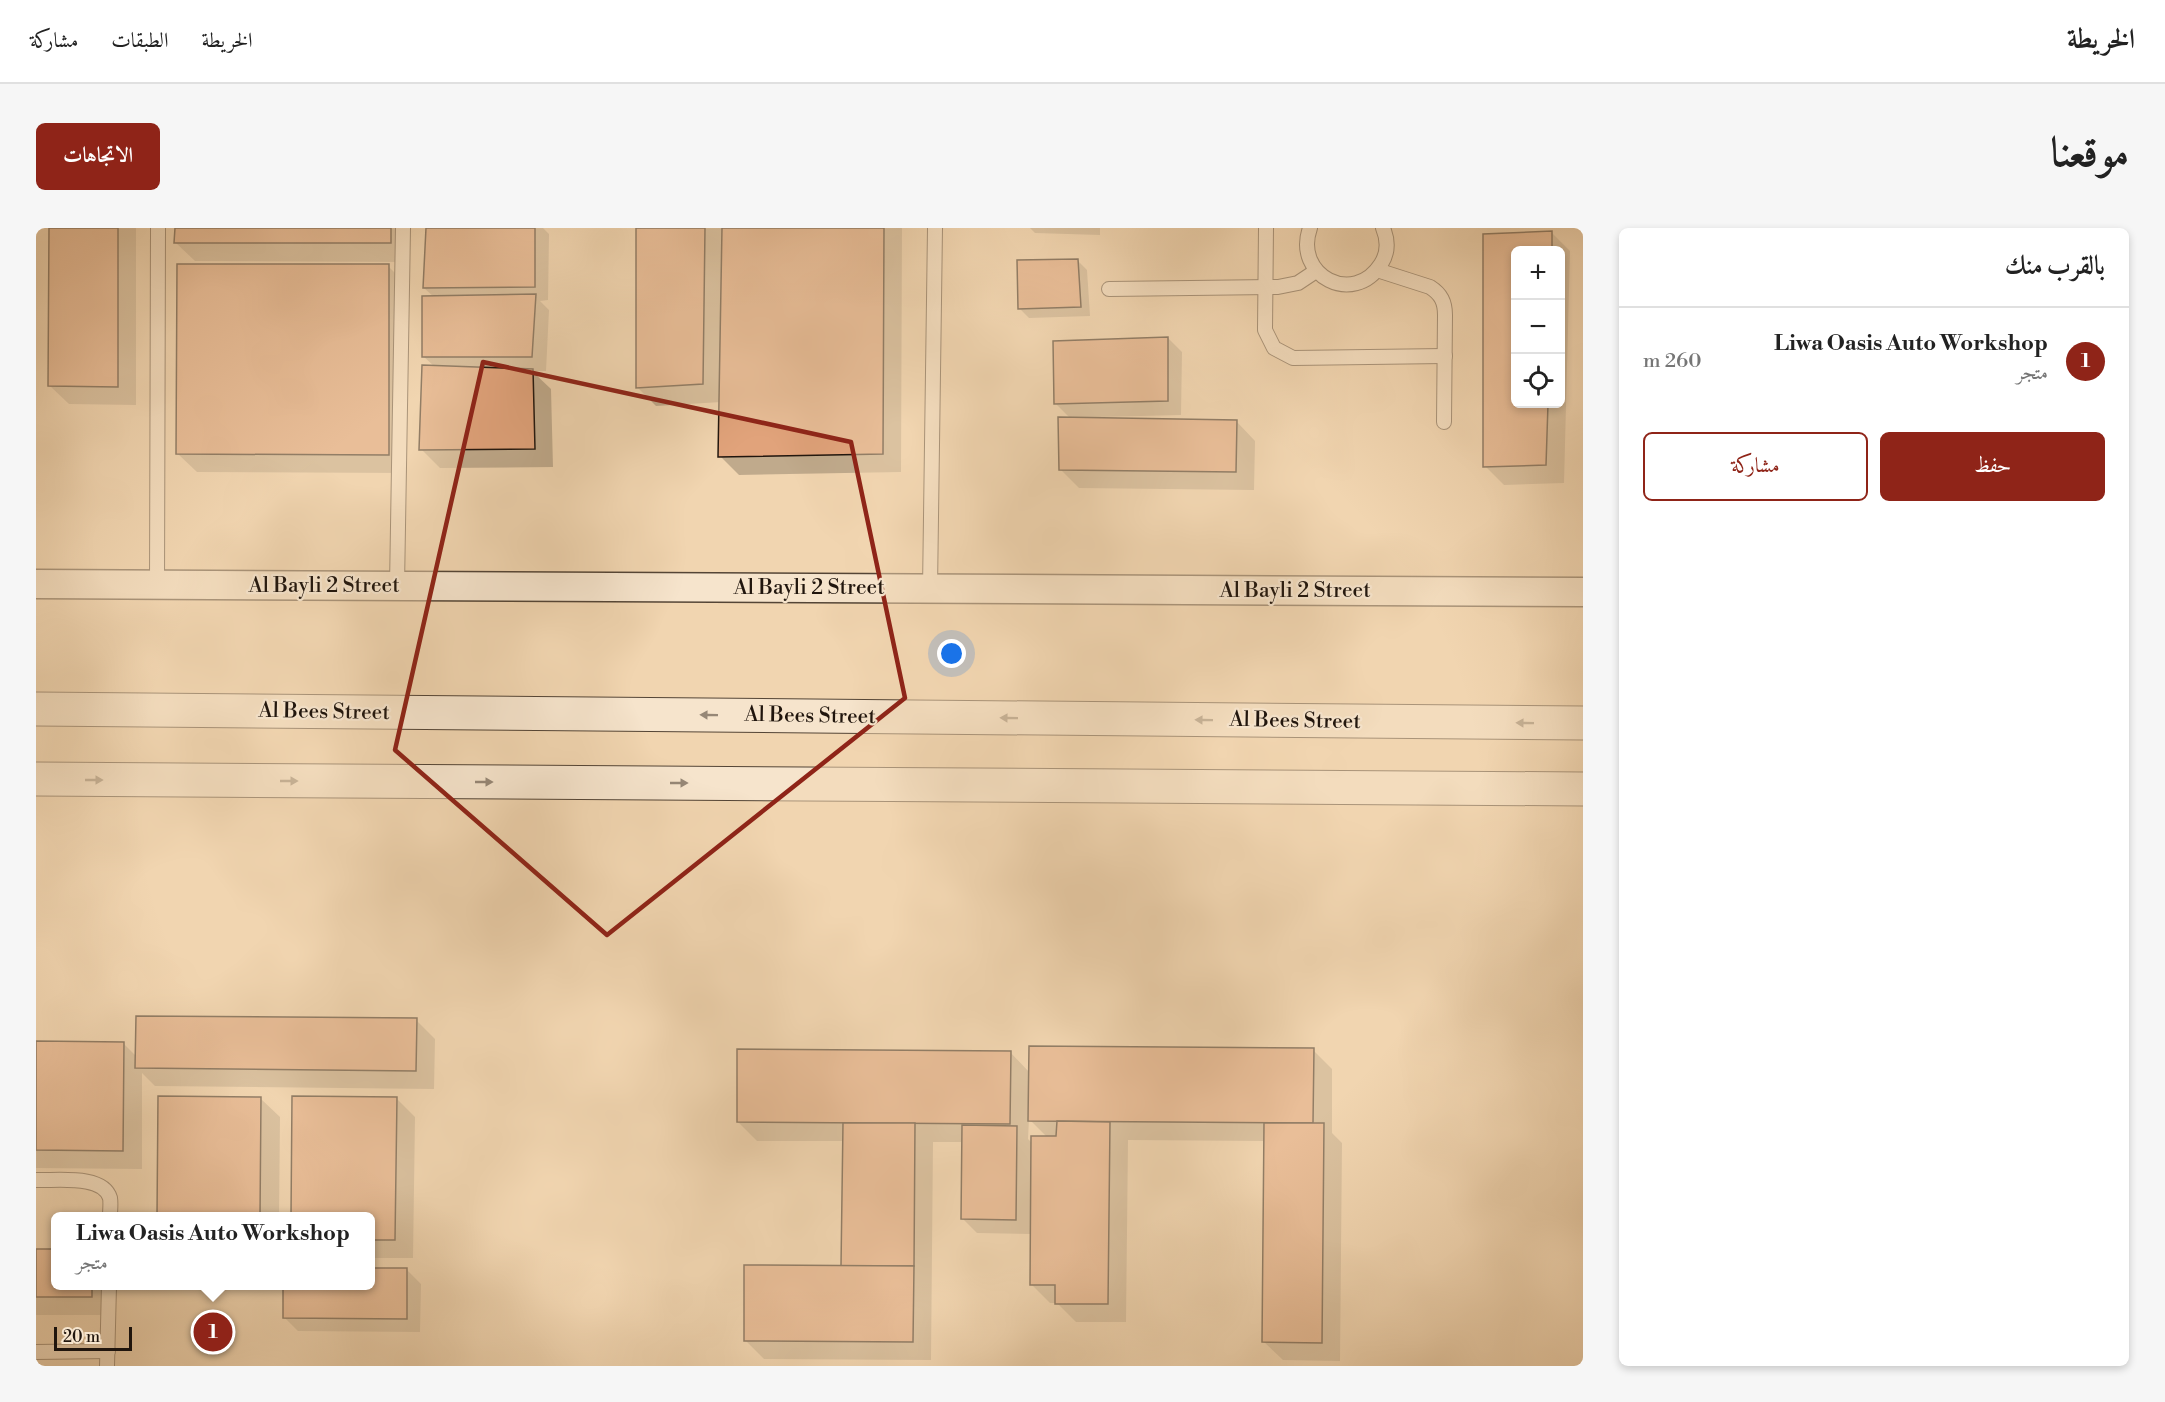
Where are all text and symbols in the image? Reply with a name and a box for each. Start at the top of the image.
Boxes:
text: الخريطة [2067,22,2135,57]
text: مشاركة [30,28,78,54]
text: الطبقات [111,28,168,54]
text: الخريطة [201,28,253,54]
button: الاتجاهات [36,123,160,190]
text: موقعنا [2051,127,2129,180]
map controls [1511,246,1565,408]
button: + [1511,246,1565,300]
text: بالقرب منك [2005,250,2105,282]
button: − [1511,300,1565,354]
text: Liwa Oasis Auto Workshop [1774,330,2048,357]
text: 260 m [1643,349,1701,374]
text: 1 [2081,349,2090,374]
button: locate [1511,354,1565,408]
text: متجر [2016,361,2048,386]
button: مشاركة [1643,432,1868,501]
button: حفظ [1880,432,2105,501]
street label: Al Bayli 2 Street [247,573,400,599]
street label: Al Bayli 2 Street [732,575,885,601]
street label: Al Bayli 2 Street [1218,578,1371,604]
your location [937,639,966,668]
street label: Al Bees Street [257,698,391,726]
street label: Al Bees Street [743,702,877,730]
street label: Al Bees Street [1228,707,1362,735]
one-way arrow [699,711,718,720]
one-way arrow [999,713,1018,723]
one-way arrow [1194,715,1213,725]
one-way arrow [1515,718,1534,728]
one-way arrow [85,775,104,785]
one-way arrow [280,776,299,786]
one-way arrow [475,777,494,787]
one-way arrow [670,778,689,788]
popup [51,1212,375,1290]
text: Liwa Oasis Auto Workshop [76,1220,350,1247]
text: متجر [76,1251,108,1276]
pin: 1 [194,1310,232,1354]
scale bar [54,1324,132,1352]
text: 20 m [63,1327,100,1347]

